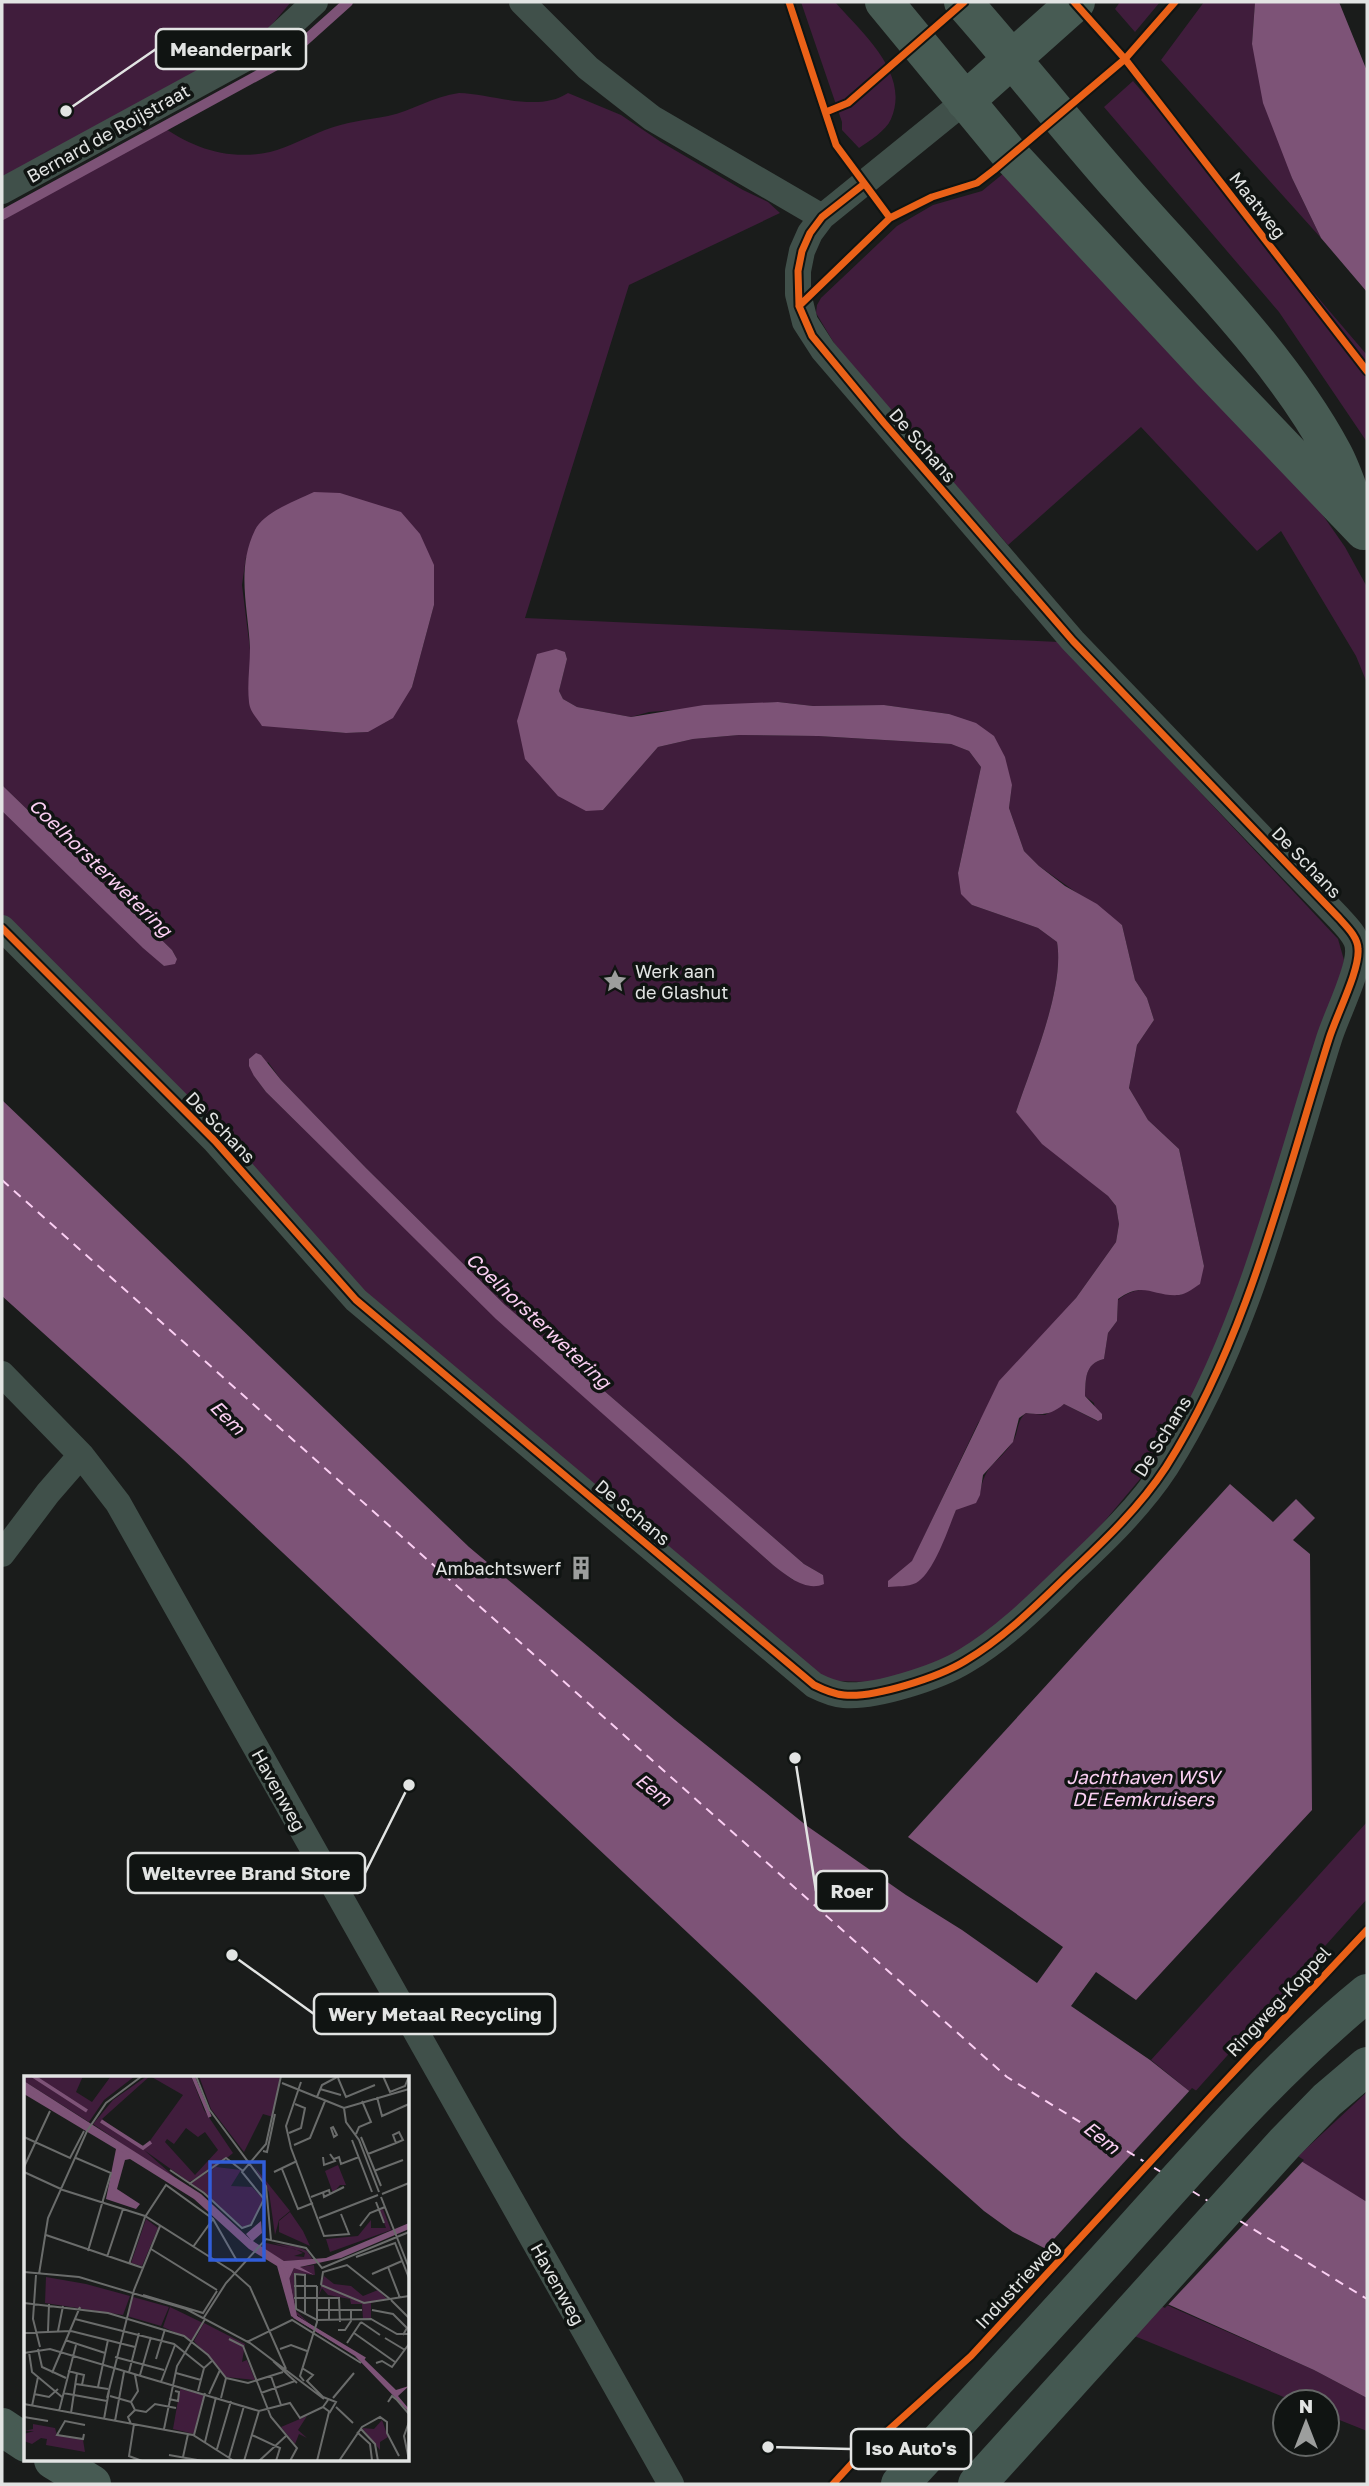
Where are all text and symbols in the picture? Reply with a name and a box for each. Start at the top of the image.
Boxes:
callout: Meanderpark [156,29,306,69]
text: Meanderpark [170,37,292,60]
street label: Bernard de Roijstraat [23,79,193,187]
street label: Maatweg [1225,167,1291,243]
street label: De Schans [885,404,961,486]
water label: Coelhorsterwetering [25,793,178,942]
street label: De Schans [1268,822,1346,902]
place label: Werk aan de Glashut [635,960,728,1003]
place icon: Werk aan de Glashut [601,967,629,995]
street label: De Schans [182,1087,260,1167]
water label: Coelhorsterwetering [462,1247,617,1394]
street label: De Schans [1129,1392,1195,1480]
water label: Eem [206,1395,251,1440]
street label: De Schans [591,1474,675,1550]
building icon: Ambachtswerf [567,1554,595,1582]
place label: Ambachtswerf [436,1557,561,1579]
street label: Havenweg [247,1745,311,1835]
water label: Jachthaven WSV DE Eemkruisers [1066,1765,1223,1810]
water label: Eem [631,1768,677,1811]
callout: Weltevree Brand Store [128,1853,365,1893]
text: Weltevree Brand Store [142,1861,350,1884]
callout: Roer [816,1871,887,1911]
text: Roer [831,1879,874,1902]
street label: Ringweg-Koppel [1221,1941,1335,2061]
callout: Wery Metaal Recycling [314,1994,555,2034]
text: Wery Metaal Recycling [328,2002,542,2025]
inset map [24,2076,410,2462]
water label: Eem [1079,2116,1125,2159]
street label: Industrieweg [970,2235,1064,2333]
street label: Havenweg [526,2239,590,2329]
north arrow [1271,2388,1341,2458]
text: N [1299,2394,1313,2417]
callout: Iso Auto's [851,2429,971,2469]
text: Iso Auto's [865,2436,957,2459]

